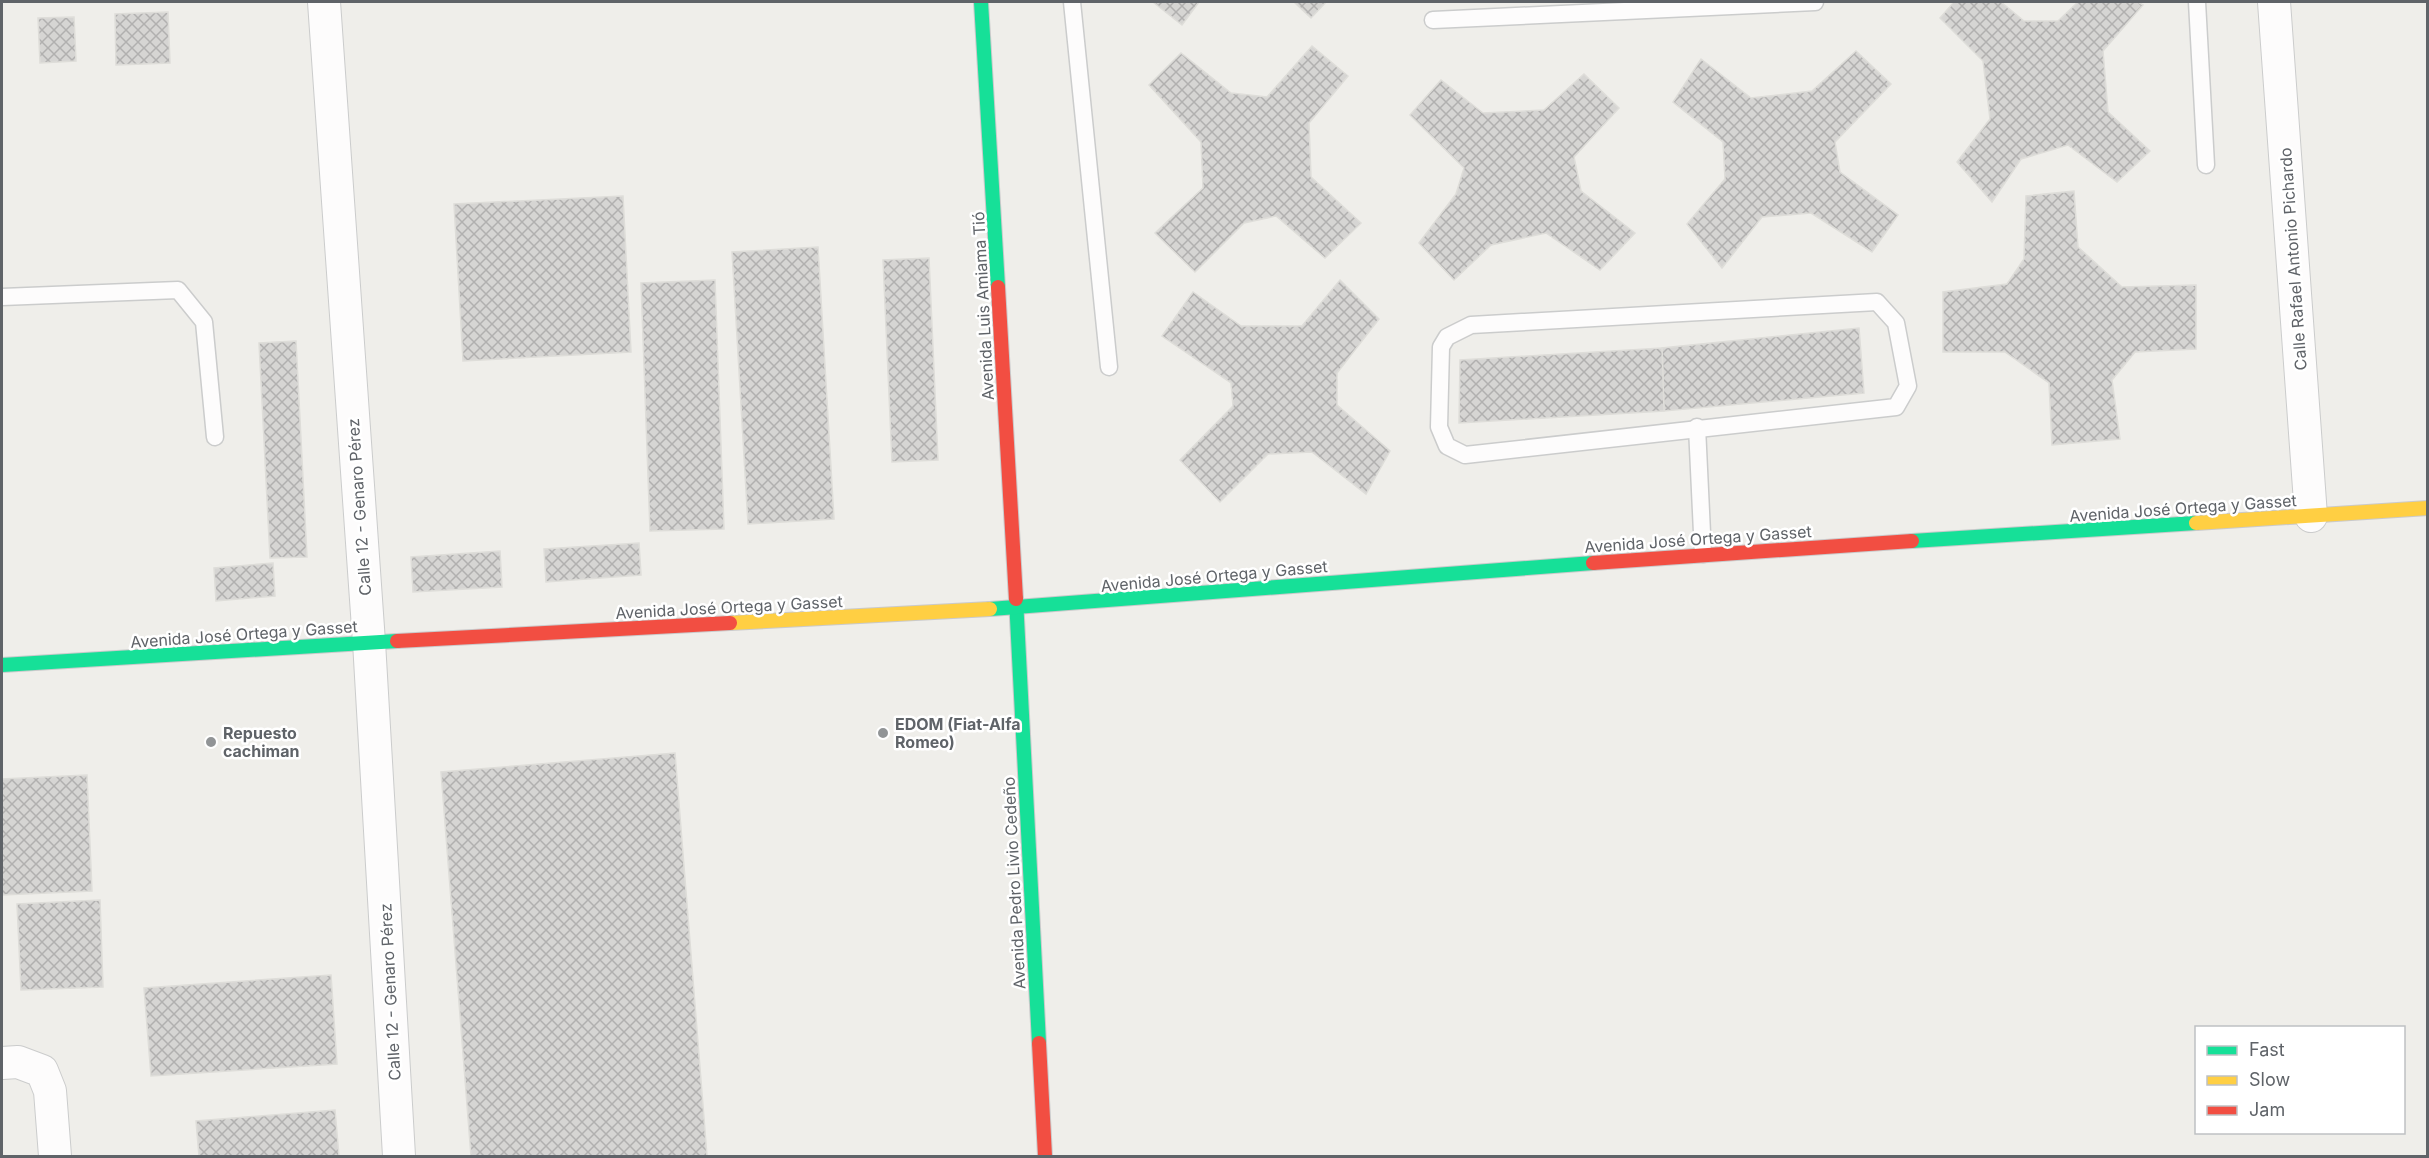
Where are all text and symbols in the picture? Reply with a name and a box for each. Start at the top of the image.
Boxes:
street label: Calle Rafael Antonio Pichardo [2275,147,2311,371]
street label: Avenida Luis Amiama Tió [968,211,998,401]
street label: Calle 12 - Genaro Pérez [343,418,375,596]
street label: Avenida José Ortega y Gasset [2069,490,2297,526]
street label: Avenida José Ortega y Gasset [1584,521,1812,557]
street label: Avenida José Ortega y Gasset [1100,556,1328,596]
street label: Avenida José Ortega y Gasset [615,591,843,623]
street label: Avenida José Ortega y Gasset [130,616,358,652]
place label: EDOM (Fiat-Alfa Romeo) [895,714,1021,752]
place label: Repuesto cachiman [223,723,299,761]
marker: EDOM (Fiat-Alfa Romeo) [876,726,890,740]
marker: Repuesto cachiman [204,735,218,749]
street label: Avenida Pedro Livio Cedeño [998,776,1030,990]
street label: Calle 12 - Genaro Pérez [375,903,405,1081]
legend [2195,1026,2405,1134]
text: Fast [2249,1039,2285,1060]
text: Slow [2249,1069,2290,1090]
text: Jam [2249,1099,2285,1120]

